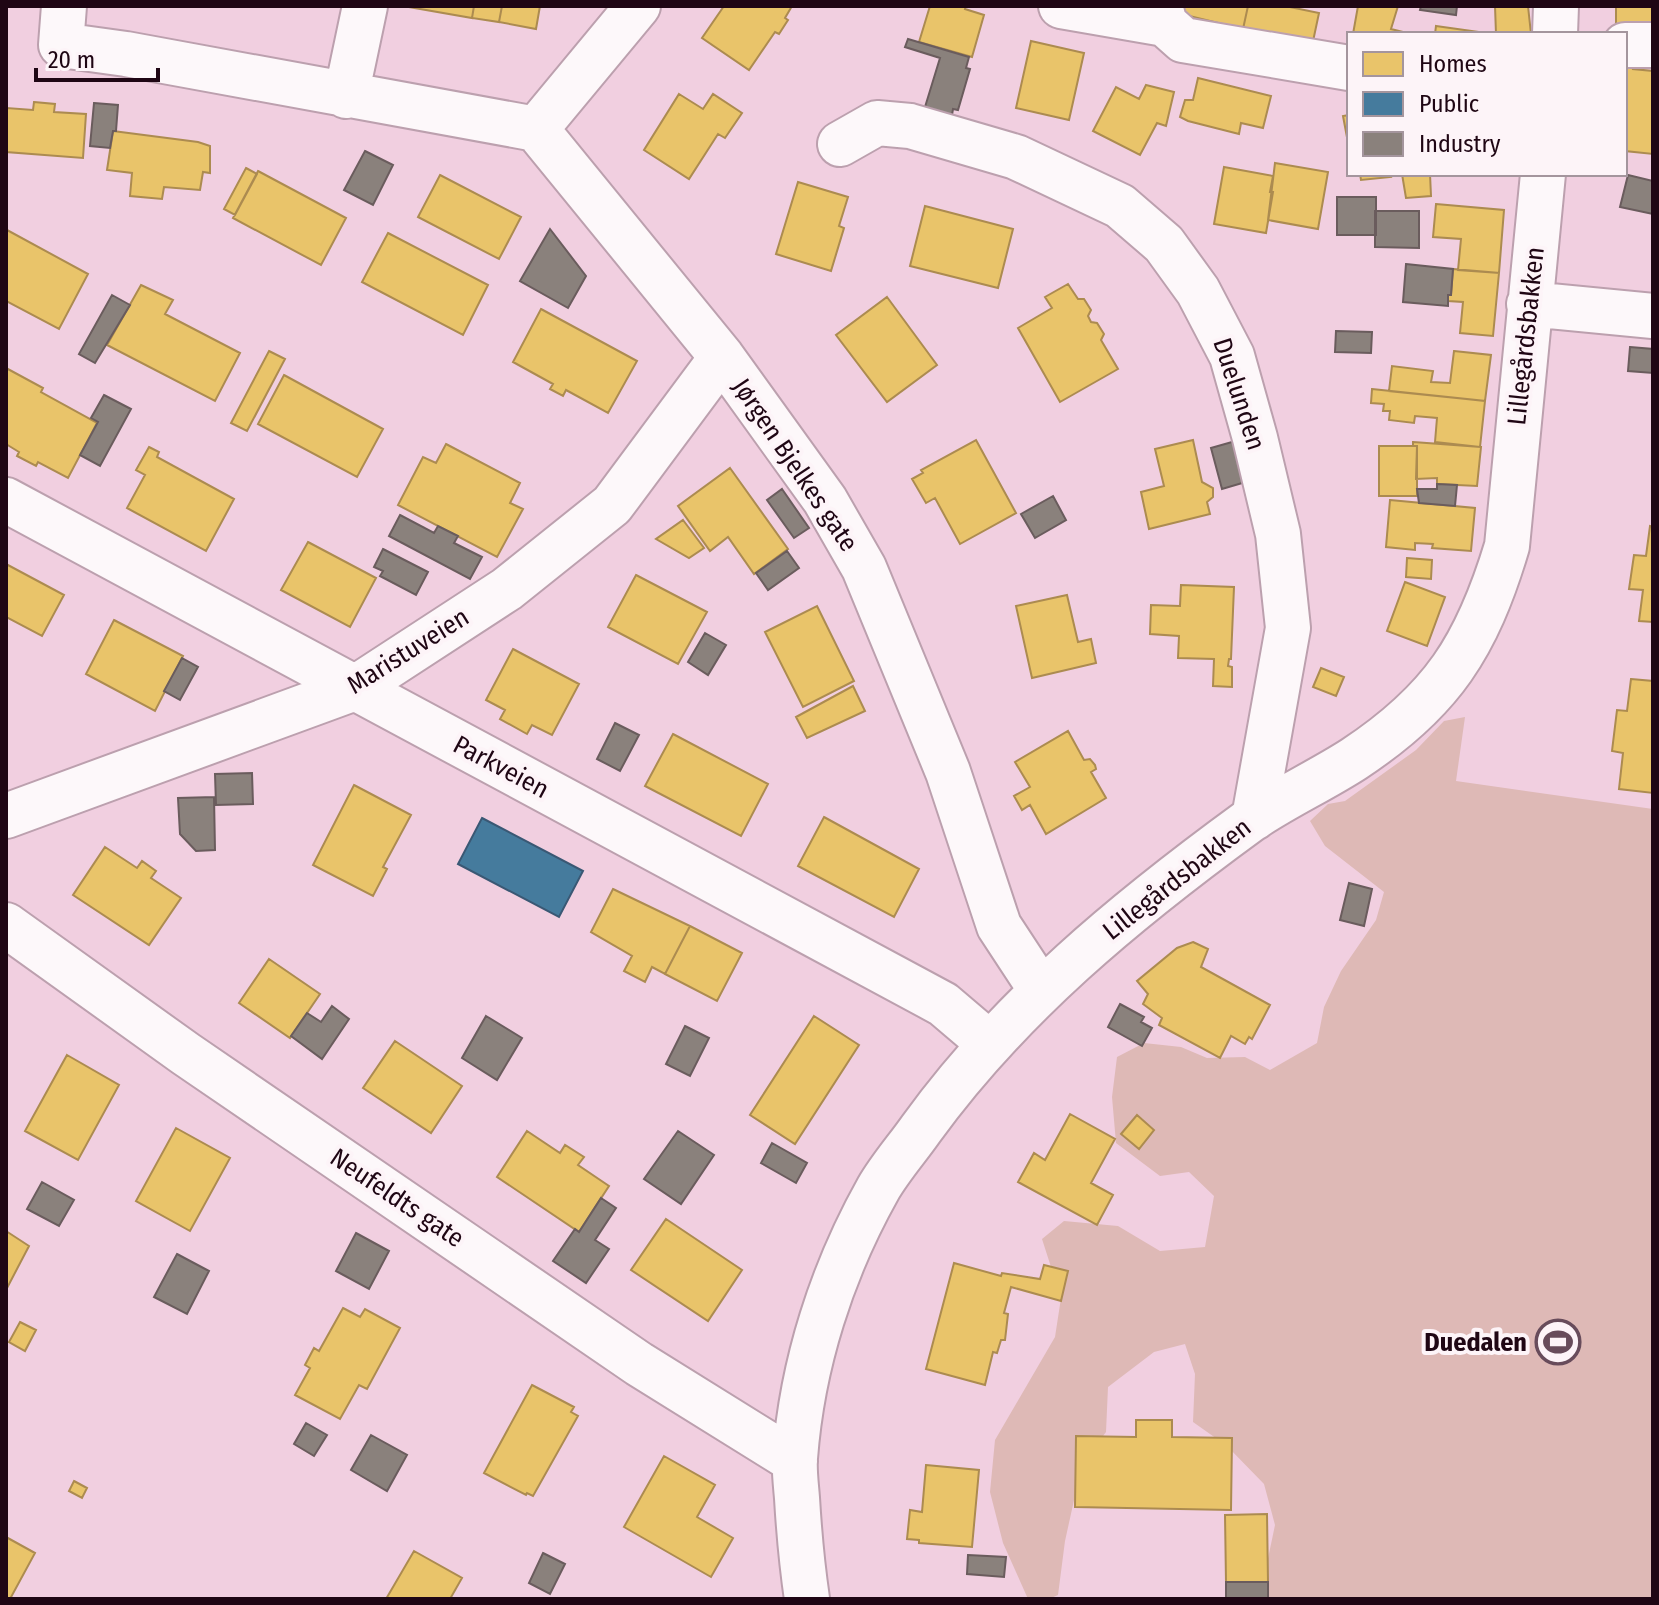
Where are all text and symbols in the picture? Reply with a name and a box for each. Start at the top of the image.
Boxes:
scale bar [36,32,158,82]
legend [1347,32,1627,176]
text: 20 m [48,46,95,74]
text: Homes [1419,50,1487,78]
text: Public [1419,90,1479,118]
text: Industry [1419,130,1501,158]
street label: Lillegårdsbakken [1501,245,1551,427]
street label: Duelunden [1206,334,1272,454]
street label: Jørgen Bjelkes gate [726,373,864,557]
street label: Maristuveien [341,601,475,701]
street label: Parkveien [448,729,554,805]
street label: Lillegårdsbakken [1097,812,1257,946]
street label: Neufeldts gate [324,1142,470,1254]
sports icon: Duedalen [1534,1318,1582,1366]
place label: Duedalen [1424,1327,1527,1358]

